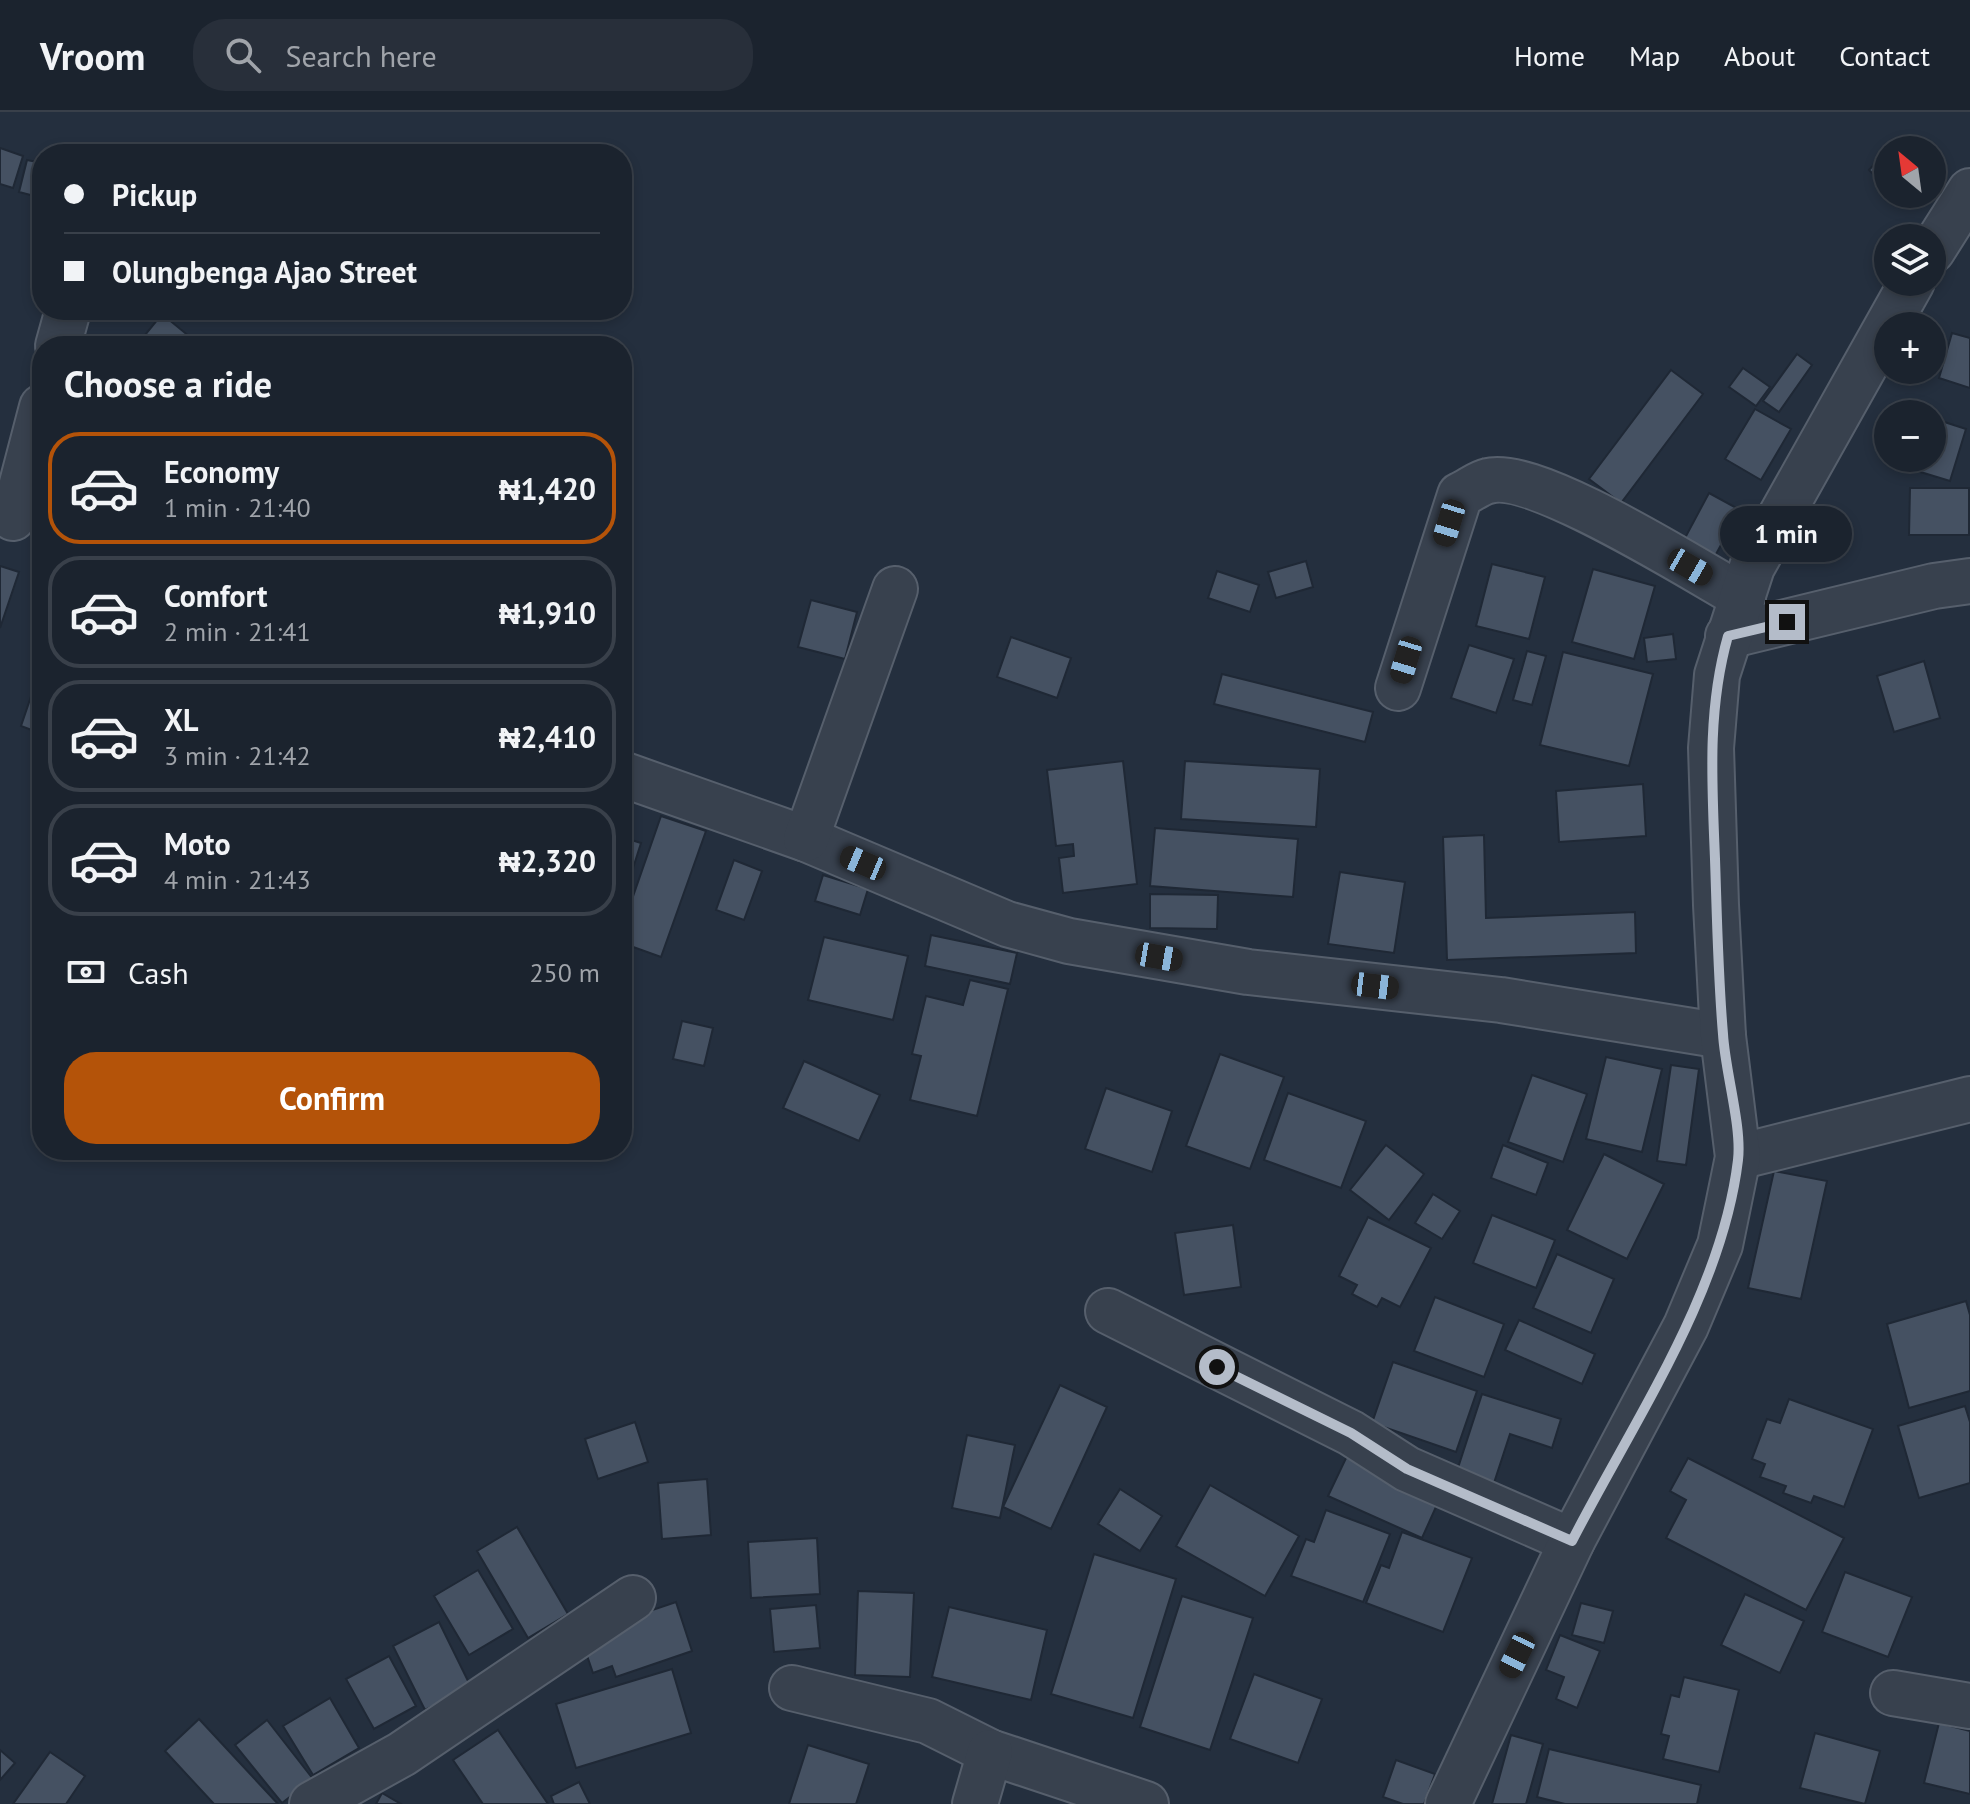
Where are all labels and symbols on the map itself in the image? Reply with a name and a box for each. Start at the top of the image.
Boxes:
north arrow [1874,136,1946,208]
car [1431,497,1467,549]
callout: 1 min [1721,506,1853,562]
car [1663,545,1717,589]
route end [1769,604,1805,640]
car [1388,634,1424,686]
car [836,843,890,883]
car [1133,941,1185,973]
car [1350,971,1400,1001]
route start [1199,1349,1235,1385]
car [1496,1628,1538,1682]

